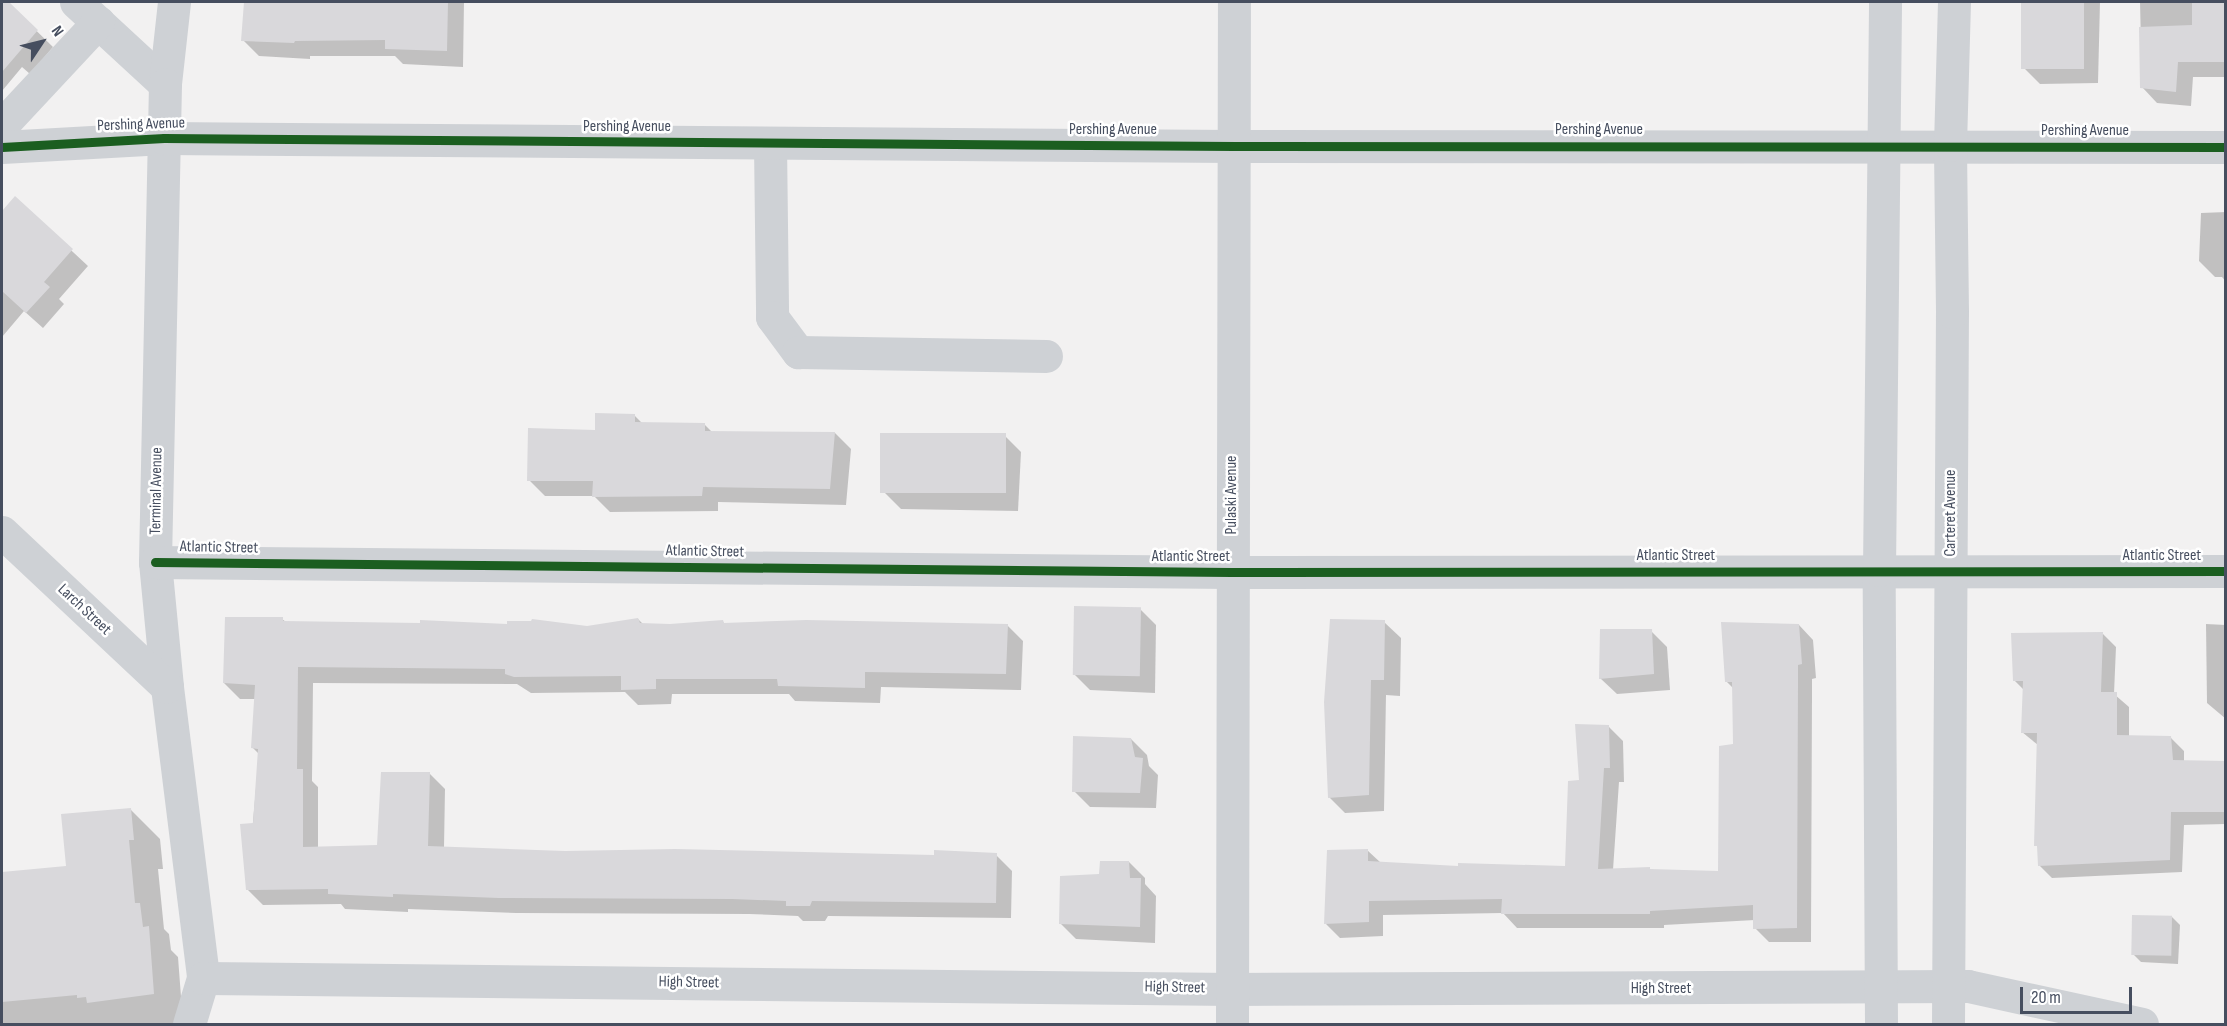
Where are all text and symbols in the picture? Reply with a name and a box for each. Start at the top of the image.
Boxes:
north arrow [12,12,72,72]
text: N [47,22,67,40]
street label: Pershing Avenue [97,114,185,136]
street label: Pershing Avenue [583,117,671,137]
street label: Pershing Avenue [1069,120,1157,140]
street label: Pershing Avenue [1555,120,1643,140]
street label: Pershing Avenue [2041,121,2129,141]
street label: Terminal Avenue [147,447,167,535]
street label: Pulaski Avenue [1222,455,1242,535]
street label: Carteret Avenue [1941,470,1961,556]
street label: Atlantic Street [180,538,258,558]
street label: Atlantic Street [666,542,744,562]
street label: Atlantic Street [1637,546,1715,566]
street label: Atlantic Street [2123,546,2201,566]
street label: Atlantic Street [1152,547,1230,567]
street label: Larch Street [53,580,115,640]
street label: High Street [659,973,719,993]
scale bar [2023,975,2136,1013]
street label: High Street [1145,978,1205,998]
street label: High Street [1631,979,1691,999]
text: 20 m [2031,987,2061,1008]

